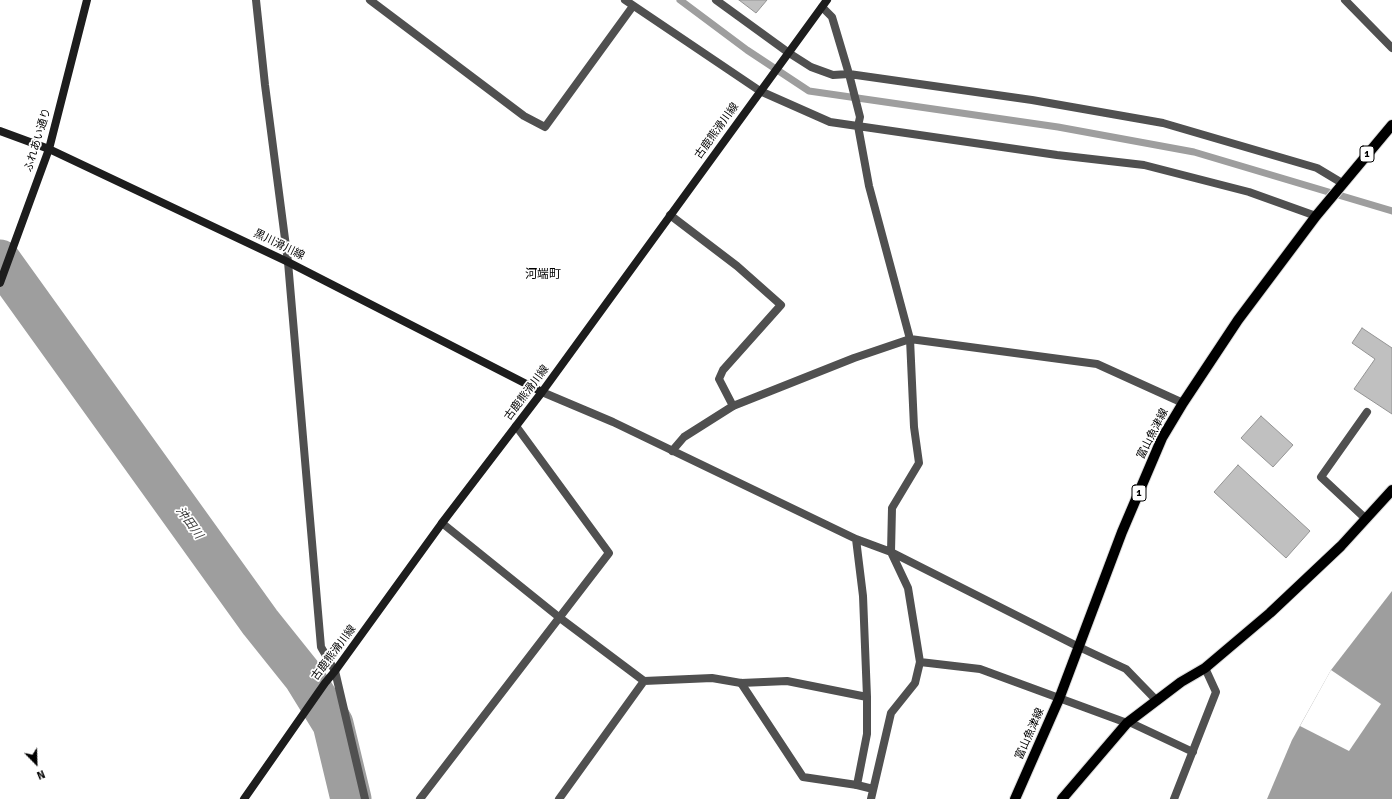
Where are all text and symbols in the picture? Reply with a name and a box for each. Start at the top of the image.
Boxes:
street label: 古鹿熊滑川線 [692,100,742,162]
street label: ふれあい通り [22,107,54,173]
road number: 1 [1360,146,1374,162]
street label: 黒川滑川線 [251,227,307,263]
district label: 河端町 [525,268,561,282]
street label: 古鹿熊滑川線 [502,363,552,423]
street label: 富山魚津線 [1135,407,1171,461]
road number: 1 [1132,485,1146,501]
water label: 沖田川 [173,504,205,542]
street label: 古鹿熊滑川線 [309,623,359,683]
street label: 富山魚津線 [1013,706,1047,762]
north arrow [16,743,56,783]
text: N [35,767,47,782]

